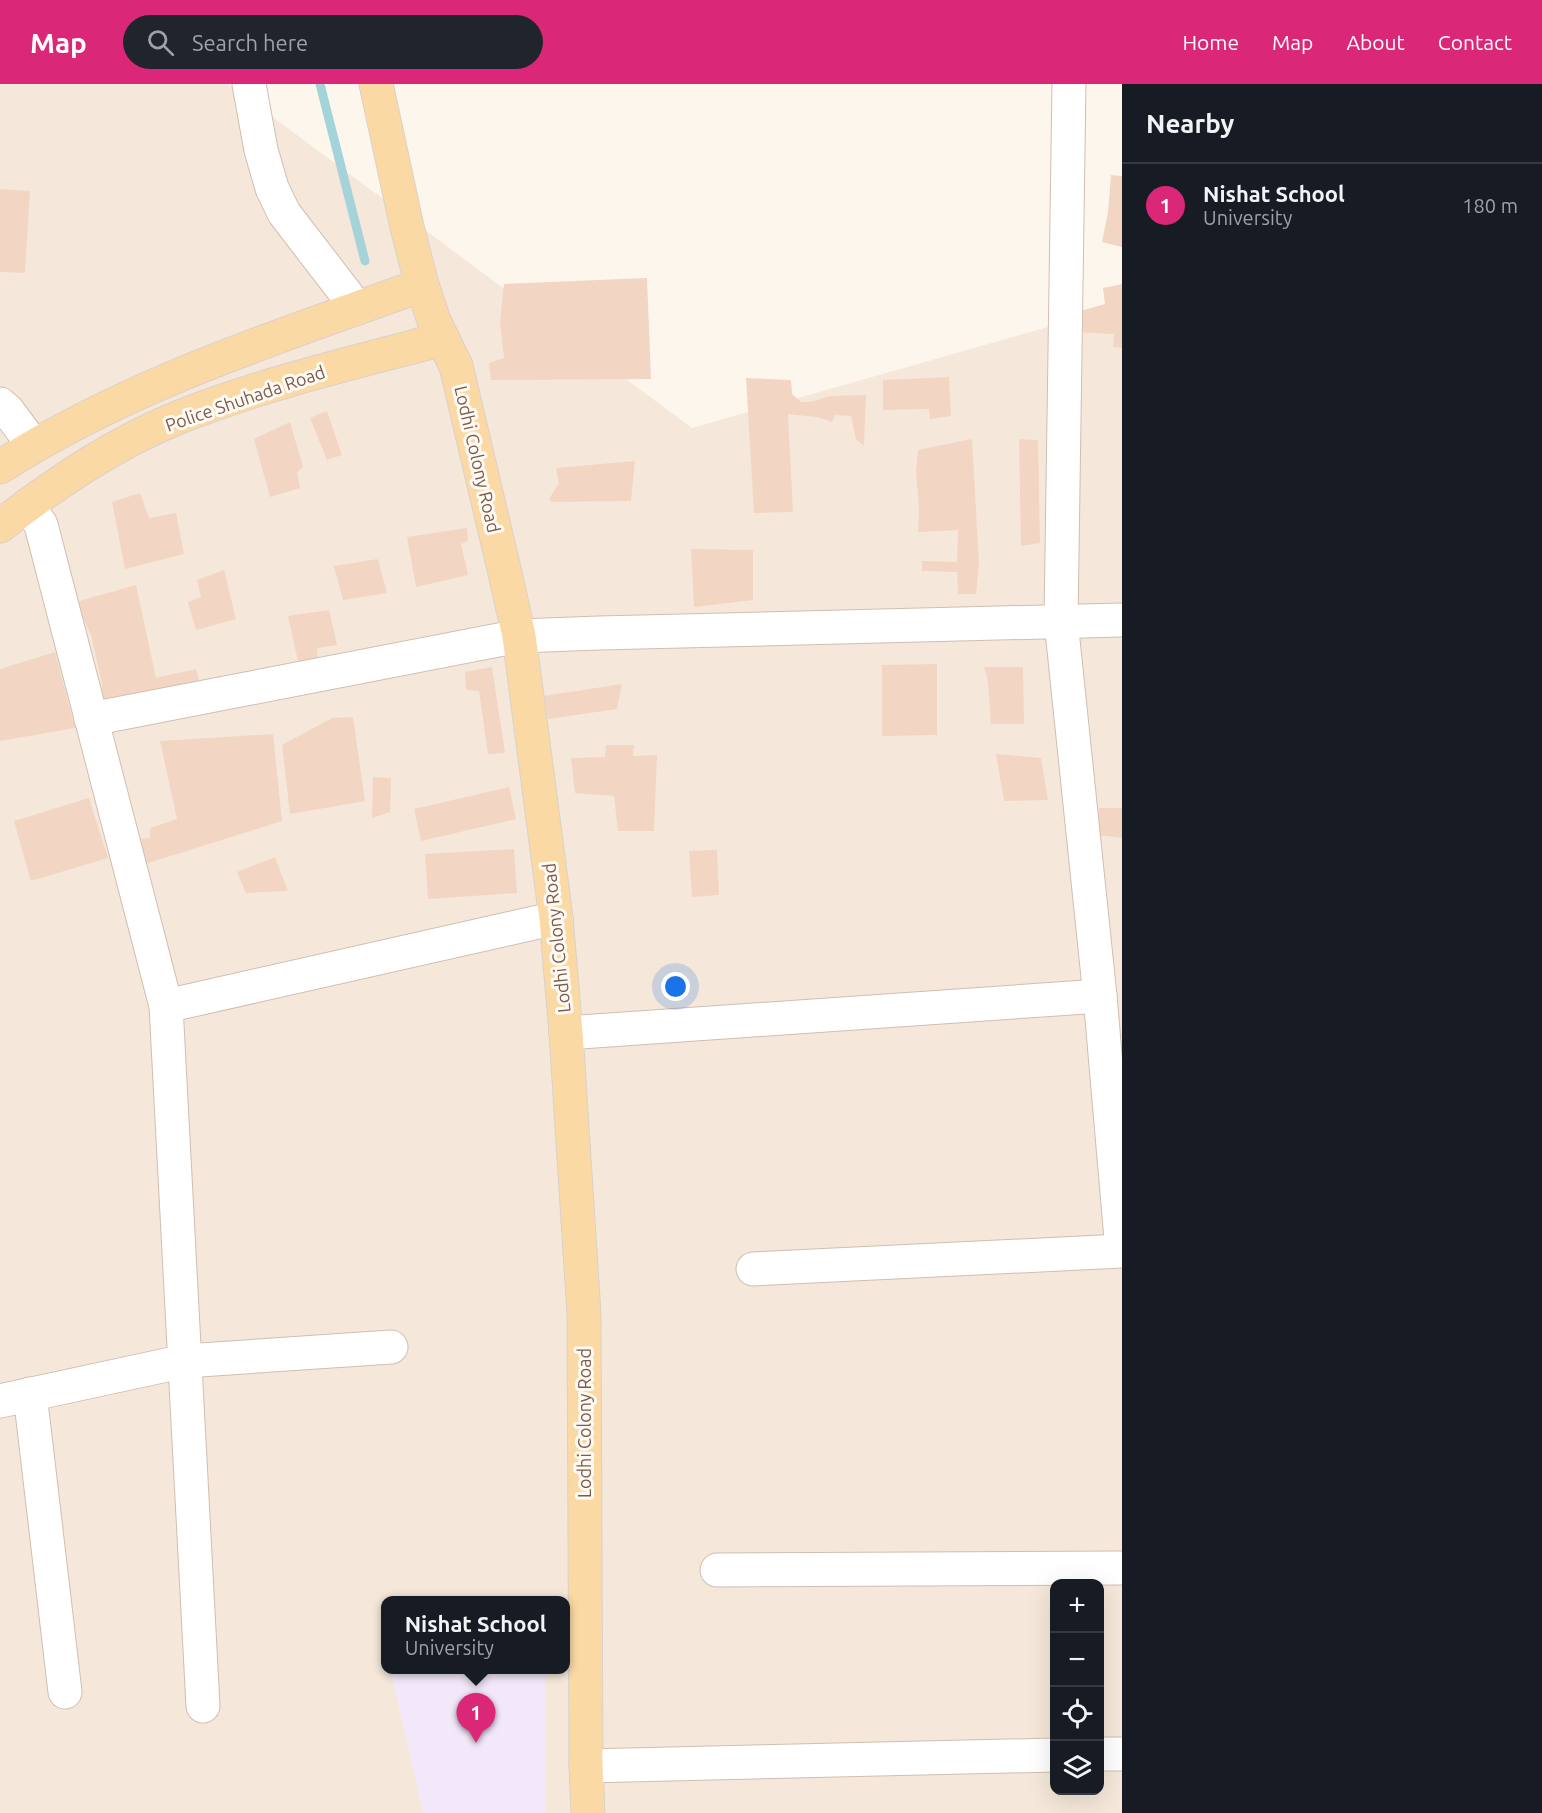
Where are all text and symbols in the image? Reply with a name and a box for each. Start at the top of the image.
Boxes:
search box [123,15,543,69]
icon: search [144,26,177,59]
text: Map [30,27,87,58]
text: Search here [192,30,308,55]
text: Home [1182,30,1239,54]
text: Map [1272,30,1313,54]
text: About [1346,30,1405,54]
text: Contact [1438,30,1512,54]
text: Nearby [1146,109,1234,138]
text: Nishat School [1203,181,1345,206]
text: 1 [1160,194,1171,217]
text: 180 m [1462,194,1518,217]
text: University [1203,206,1292,229]
street label: Police Shuhada Road [163,361,327,435]
street label: Lodhi Colony Road [451,384,505,534]
street label: Lodhi Colony Road [538,862,574,1014]
your location [661,972,690,1001]
street label: Lodhi Colony Road [574,1348,594,1498]
map controls [1050,1579,1104,1795]
button: + [1050,1579,1104,1633]
popup [381,1596,570,1674]
text: Nishat School [405,1611,546,1636]
button: − [1050,1633,1104,1687]
text: University [405,1636,494,1659]
button: locate [1050,1687,1104,1741]
pin: 1 [456,1694,496,1743]
button: layers [1050,1741,1104,1795]

